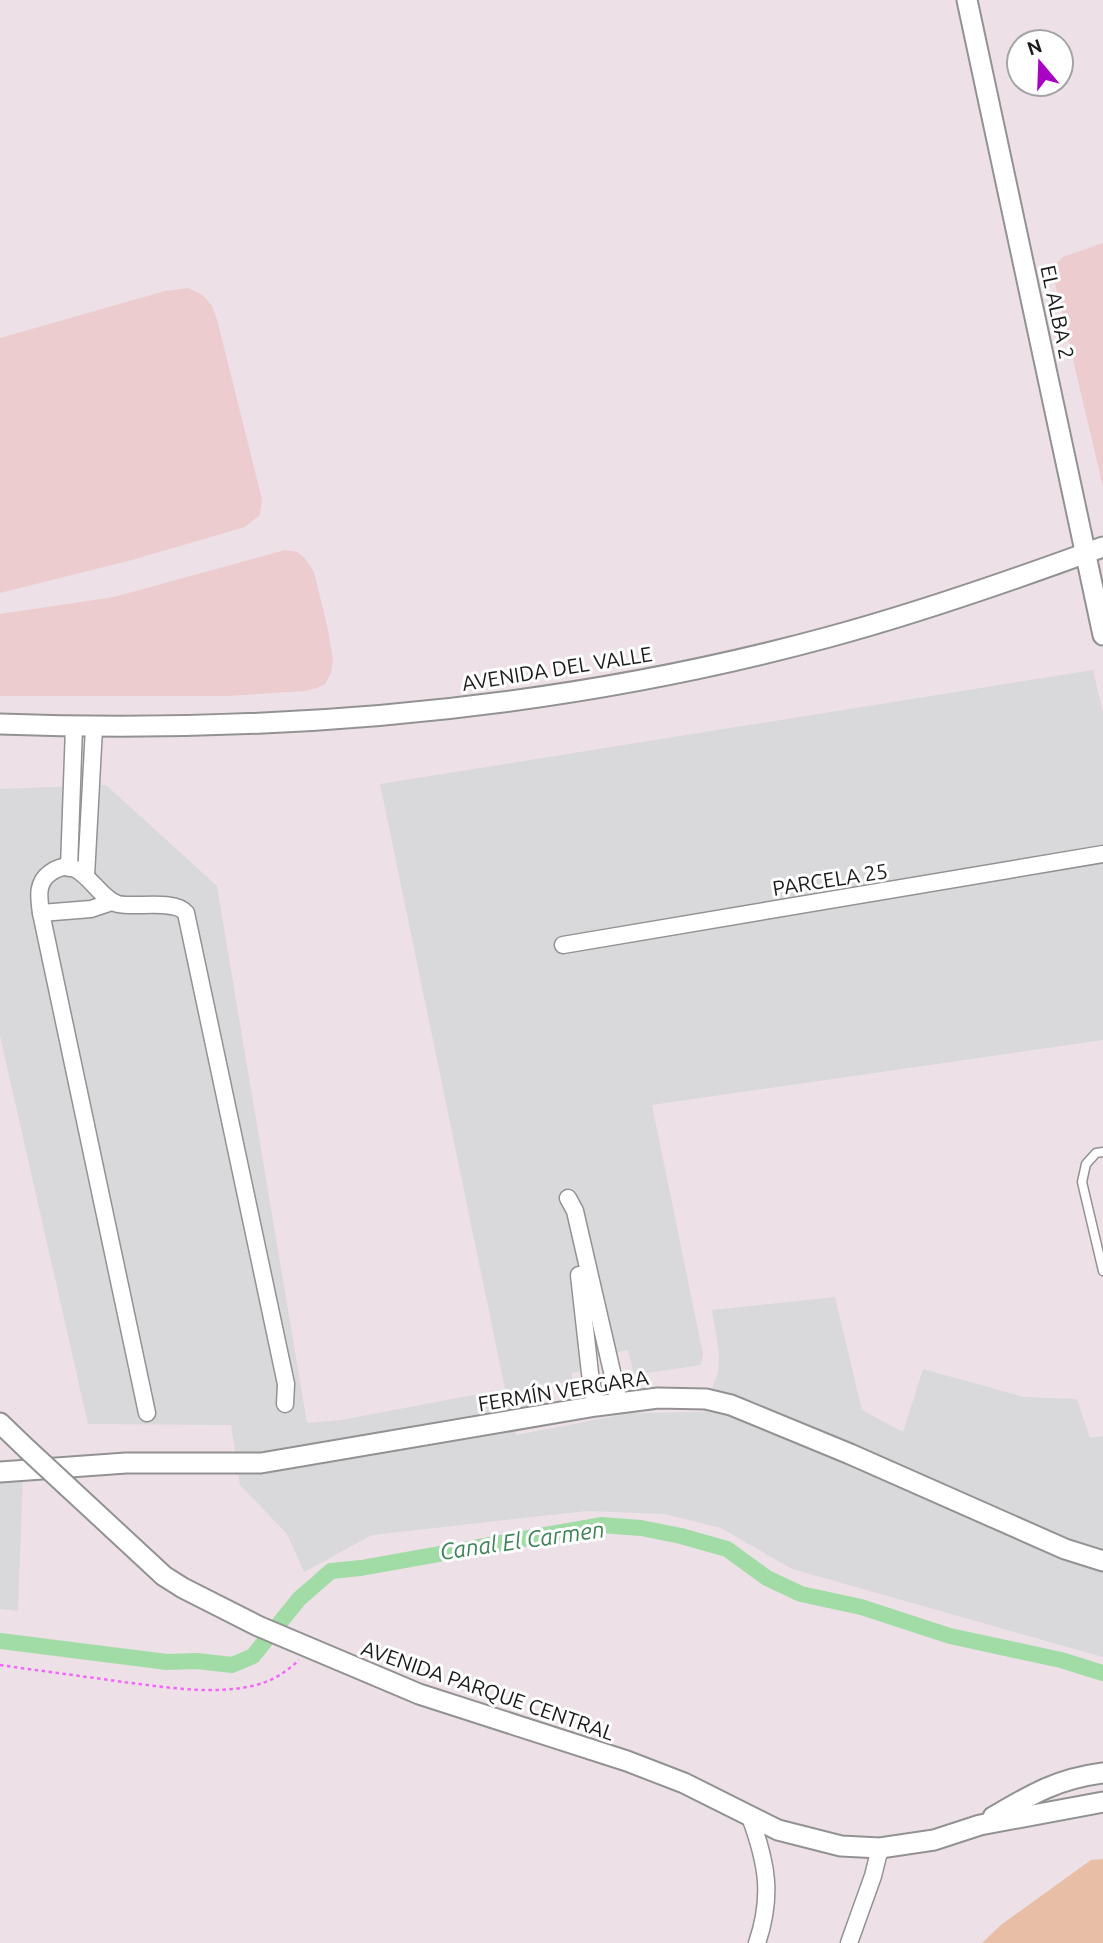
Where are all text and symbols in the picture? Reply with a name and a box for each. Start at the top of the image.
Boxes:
north arrow [1005,28,1075,98]
text: N [1024,34,1045,60]
street label: EL ALBA 2 [1036,263,1080,361]
street label: AVENIDA DEL VALLE [460,641,654,695]
street label: PARCELA 25 [771,858,889,900]
street label: FERMÍN VERGARA [476,1365,650,1415]
water label: Canal El Carmen [438,1516,606,1564]
street label: AVENIDA PARQUE CENTRAL [358,1635,618,1745]

